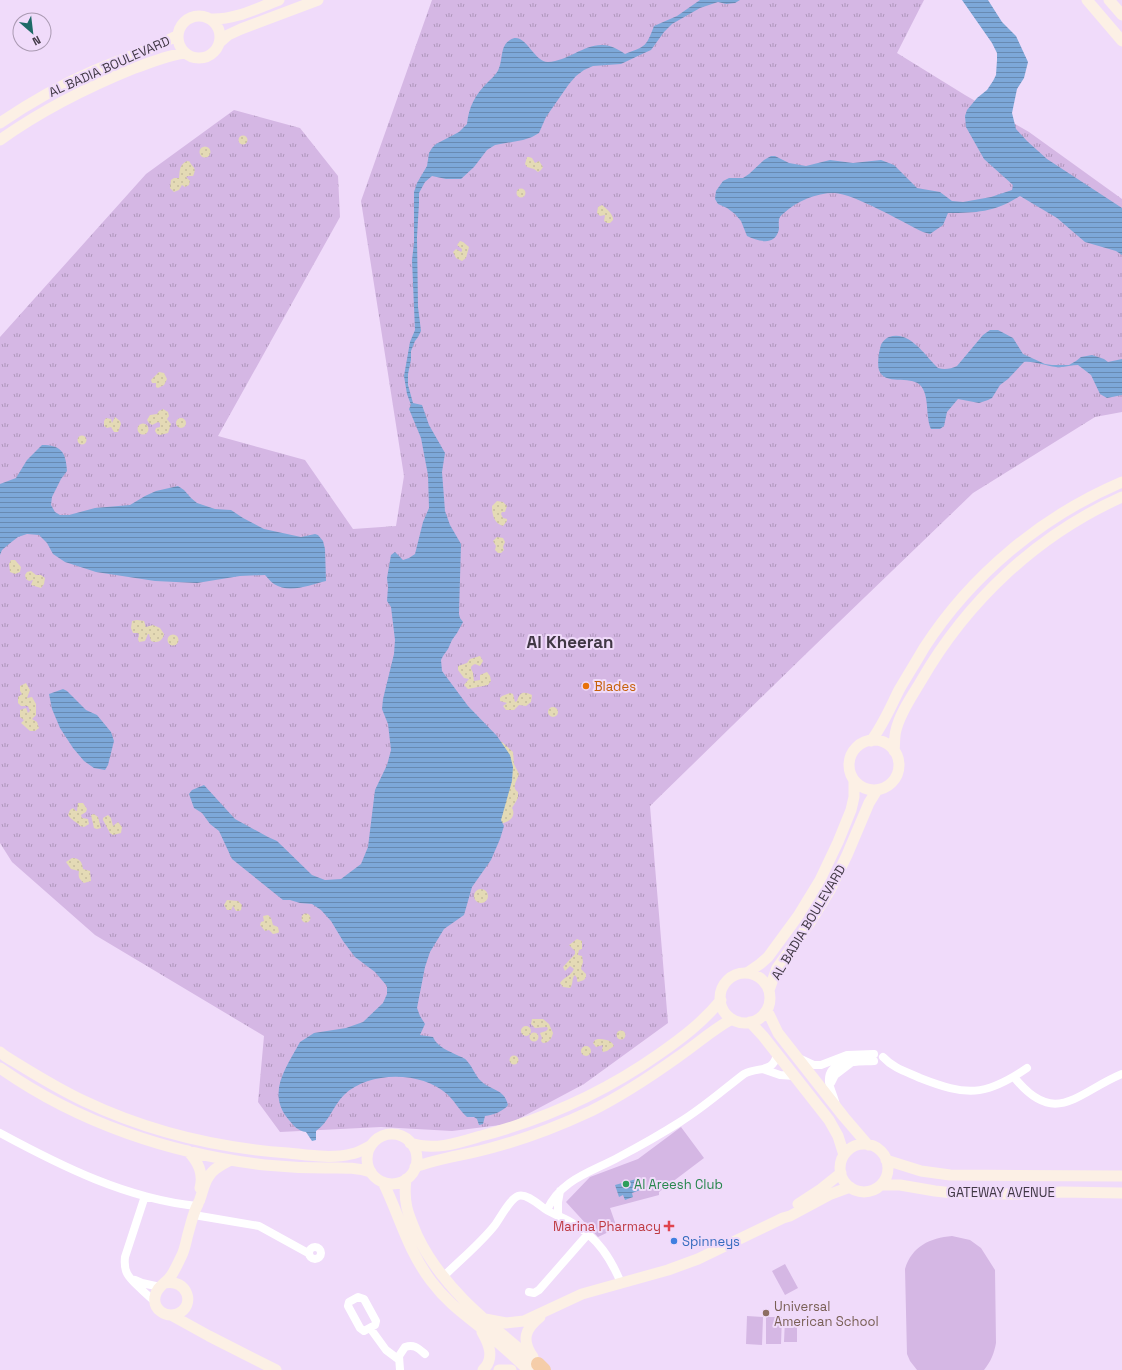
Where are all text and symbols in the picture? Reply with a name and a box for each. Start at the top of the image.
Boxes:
north arrow [12,12,52,52]
street label: AL BADIA BOULEVARD [46,32,172,101]
text: N [30,33,43,49]
district label: Al Kheeran [526,631,614,653]
place label: Blades [594,678,636,695]
marker: Blades [581,681,591,691]
street label: AL BADIA BOULEVARD [767,862,849,983]
place label: Al Areesh Club [634,1176,723,1193]
marker: Al Areesh Club [621,1179,631,1189]
street label: GATEWAY AVENUE [947,1184,1055,1201]
place label: Marina Pharmacy [553,1218,661,1235]
marker: Marina Pharmacy [664,1221,674,1231]
place label: Spinneys [682,1233,740,1250]
marker: Spinneys [669,1236,679,1246]
place label: Universal American School [774,1298,879,1330]
marker: Universal American School [761,1308,771,1318]

